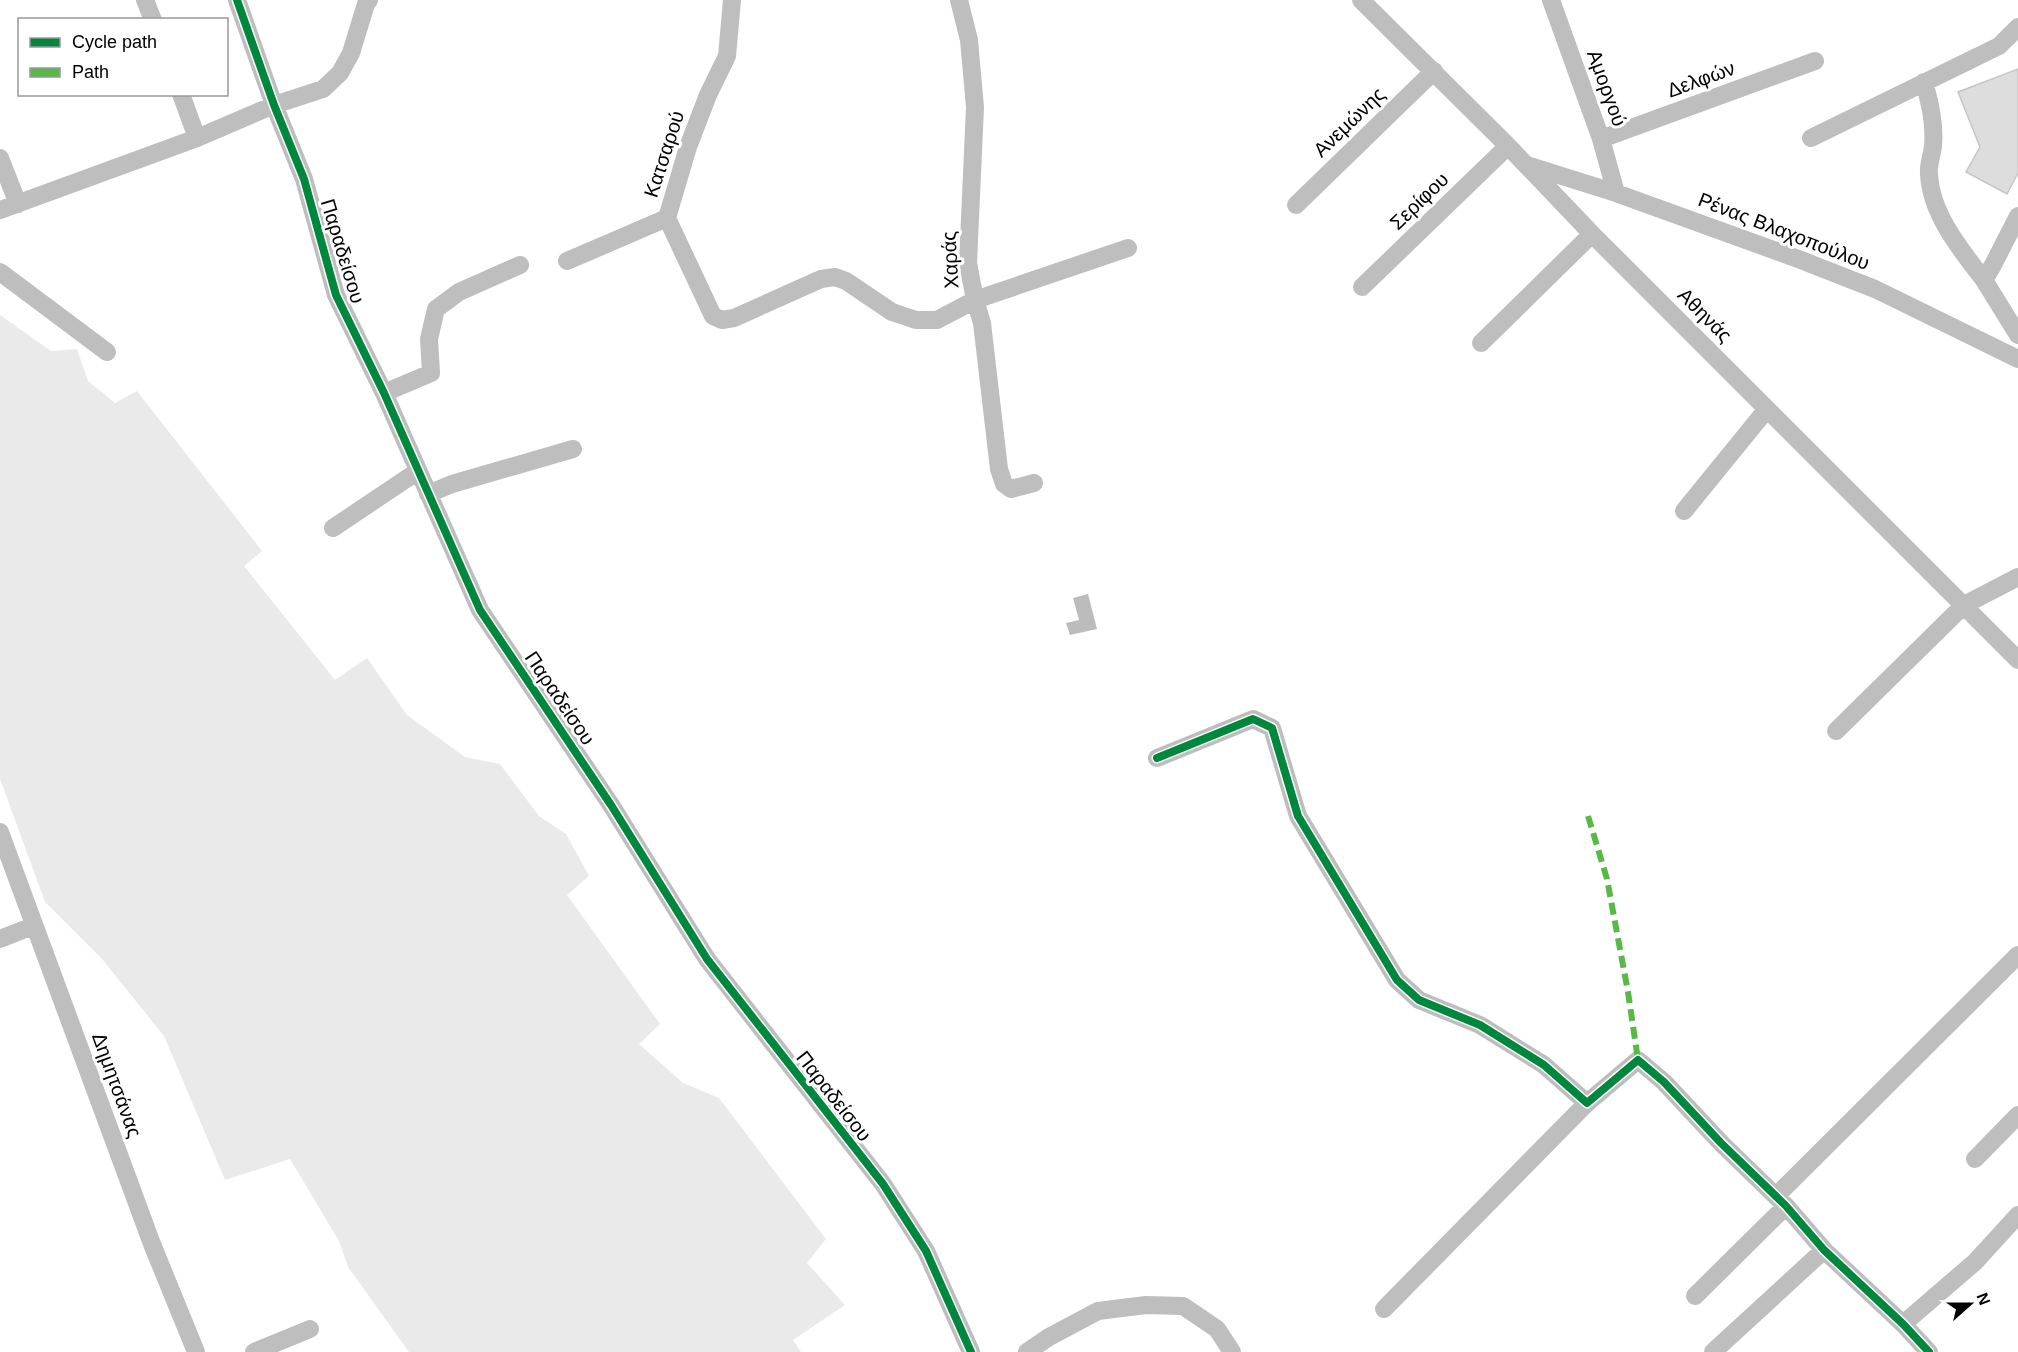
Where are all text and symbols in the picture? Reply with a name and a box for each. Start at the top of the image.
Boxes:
legend [18,18,228,96]
text: Cycle path [72,32,157,52]
street label: Αμοργού [1583,47,1631,129]
street label: Δελφών [1664,57,1738,101]
text: Path [72,62,109,82]
street label: Ανεμώνης [1309,83,1389,161]
street label: Κατσαρού [640,108,688,200]
street label: Σερίφου [1385,168,1453,234]
street label: Ρένας Βλαχοπούλου [1695,188,1873,274]
street label: Παραδείσου [317,196,369,306]
street label: Χαράς [937,230,962,289]
street label: Αθηνάς [1674,284,1737,347]
street label: Παραδείσου [521,647,599,749]
street label: Δημητσάνας [88,1030,146,1141]
street label: Παραδείσου [792,1047,876,1145]
north arrow [1940,1274,2000,1334]
text: N [1974,1290,1994,1307]

